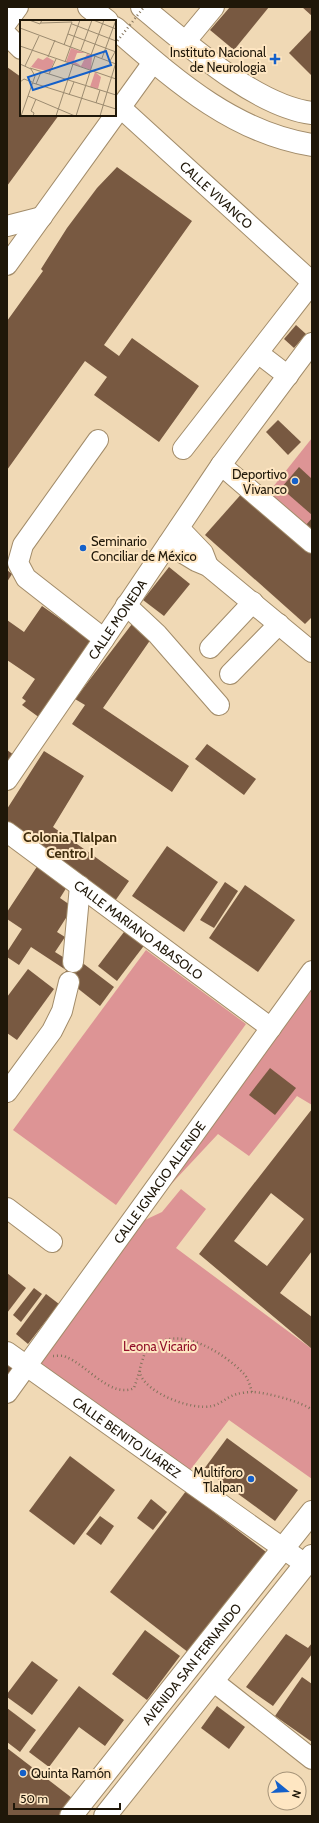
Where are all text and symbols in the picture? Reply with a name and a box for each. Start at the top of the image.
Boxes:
inset map [20,20,116,116]
place label: Instituto Nacional de Neurologia [170,44,267,75]
marker: Instituto Nacional de Neurologia [269,53,281,65]
street label: CALLE VIVANCO [177,158,256,232]
place label: Deportivo Vivanco [232,466,287,497]
marker: Deportivo Vivanco [290,476,300,486]
place label: Seminario Conciliar de México [91,533,197,564]
marker: Seminario Conciliar de México [78,543,88,553]
street label: CALLE MONEDA [84,576,150,662]
district label: Colonia Tlalpan Centro I [23,828,117,862]
street label: CALLE MARIANO ABASOLO [71,877,206,983]
street label: CALLE IGNACIO ALLENDE [110,1118,209,1246]
park label: Leona Vicario [123,1338,197,1354]
street label: CALLE BENITO JUÁREZ [70,1393,185,1482]
place label: Multiforo Tlalpan [193,1464,243,1495]
marker: Multiforo Tlalpan [246,1474,256,1484]
street label: AVENIDA SAN FERNANDO [138,1600,245,1728]
place label: Quinta Ramón [31,1765,111,1781]
marker: Quinta Ramón [18,1768,28,1778]
north arrow [267,1771,307,1811]
scale bar [14,1785,120,1811]
text: N [289,1788,304,1800]
text: 50 m [20,1791,48,1806]

